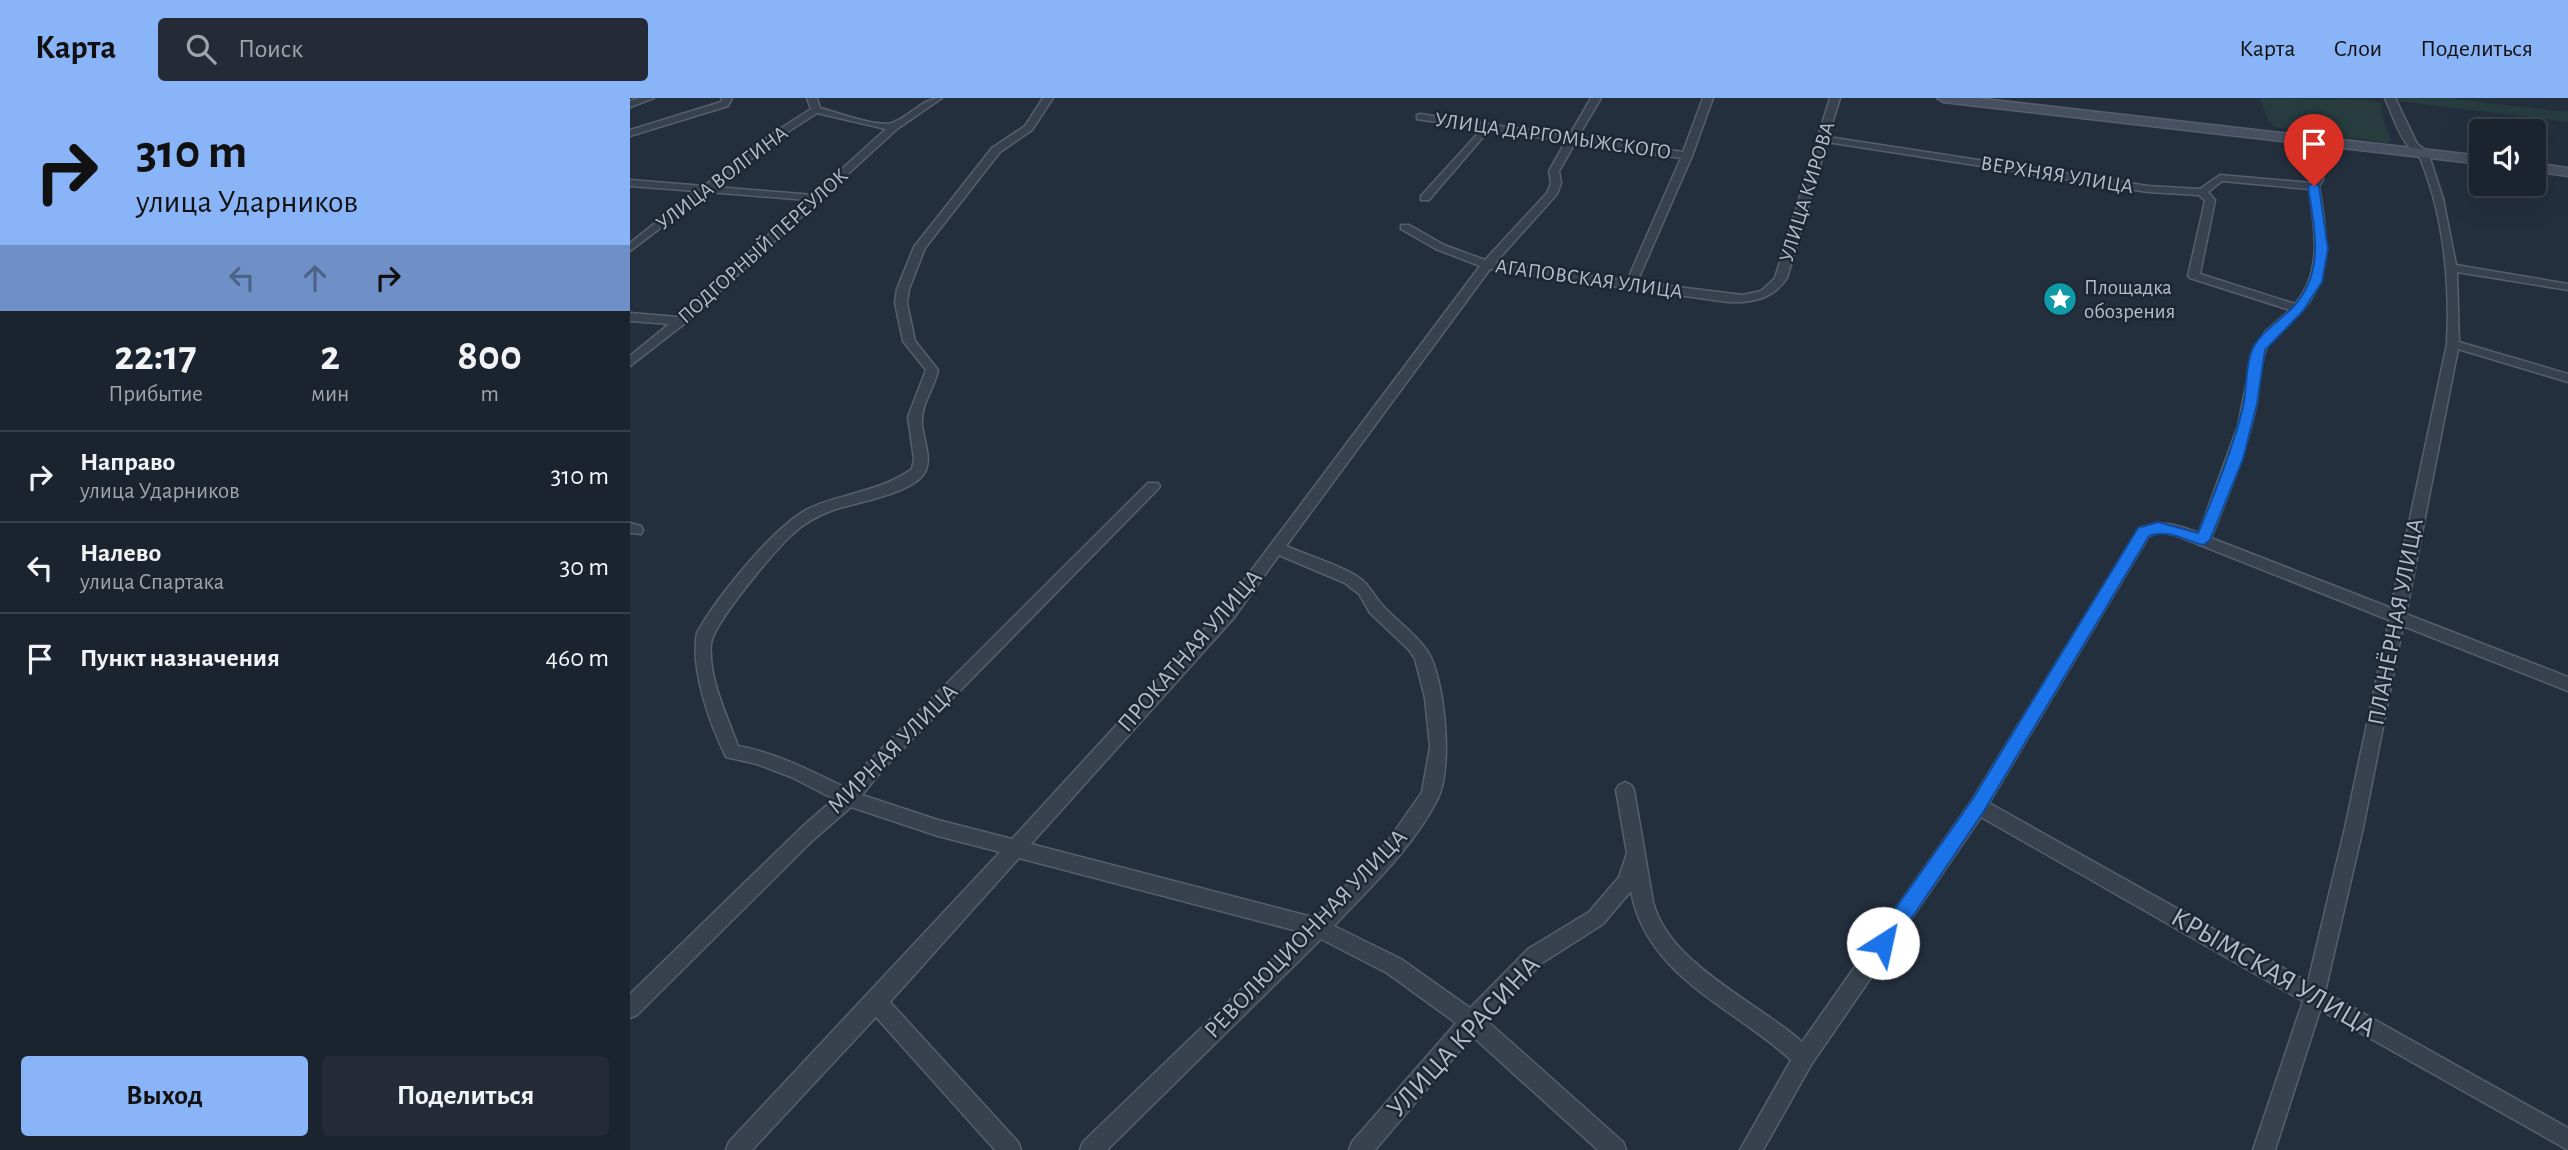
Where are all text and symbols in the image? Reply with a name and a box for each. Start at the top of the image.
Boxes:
search box [158,18,648,81]
icon: search [182,30,220,68]
text: Карта [35,32,116,65]
text: Поиск [238,36,303,62]
text: Карта [2239,37,2295,61]
text: Слои [2333,37,2382,61]
text: Поделиться [2420,37,2533,61]
street label: УЛИЦА ДАРГОМЫЖСКОГО [1434,109,1672,163]
pin [2284,114,2344,186]
street label: УЛИЦА КИРОВА [1776,119,1838,265]
map controls [2469,119,2546,196]
button: sound [2469,119,2546,196]
street label: УЛИЦА ВОЛГИНА [652,122,792,234]
icon: arrive [2295,125,2333,163]
icon: right [21,126,112,217]
text: 310 m [136,128,247,177]
street label: ВЕРХНЯЯ УЛИЦА [1979,153,2135,197]
street label: ПОДГОРНЫЙ ПЕРЕУЛОК [673,164,852,328]
text: улица Ударников [136,186,358,218]
street label: АГАПОВСКАЯ УЛИЦА [1494,255,1684,303]
icon: left [223,259,261,297]
icon: ahead [296,259,334,297]
icon: right [369,259,407,297]
place label: Площадка обозрения [2084,277,2175,322]
place icon: Площадка обозрения [2041,280,2079,318]
text: 22:17 [114,335,197,377]
text: 2 [320,335,340,377]
text: 800 [457,335,522,377]
text: Прибытие [108,383,203,406]
text: мин [311,383,349,406]
text: m [480,383,499,406]
text: Направо [80,449,175,475]
icon: right [21,458,59,496]
text: 310 m [551,463,609,489]
text: улица Ударников [80,480,240,503]
street label: ПЛАНЁРНАЯ УЛИЦА [2363,516,2428,727]
text: Налево [80,540,161,566]
icon: left [21,549,59,587]
text: 30 m [559,554,609,580]
street label: ПРОКАТНАЯ УЛИЦА [1113,565,1267,737]
text: улица Спартака [80,571,224,594]
icon: arrive [21,640,59,678]
text: Пункт назначения [80,645,280,671]
text: 460 m [545,645,609,671]
street label: МИРНАЯ УЛИЦА [823,679,963,819]
street label: РЕВОЛЮЦИОННАЯ УЛИЦА [1200,825,1412,1043]
street label: КРЫМСКАЯ УЛИЦА [2166,903,2380,1043]
position arrow [1846,906,1920,980]
street label: УЛИЦА КРАСИНА [1382,951,1546,1123]
button: Выход [21,1056,308,1136]
button: Поделиться [322,1056,609,1136]

